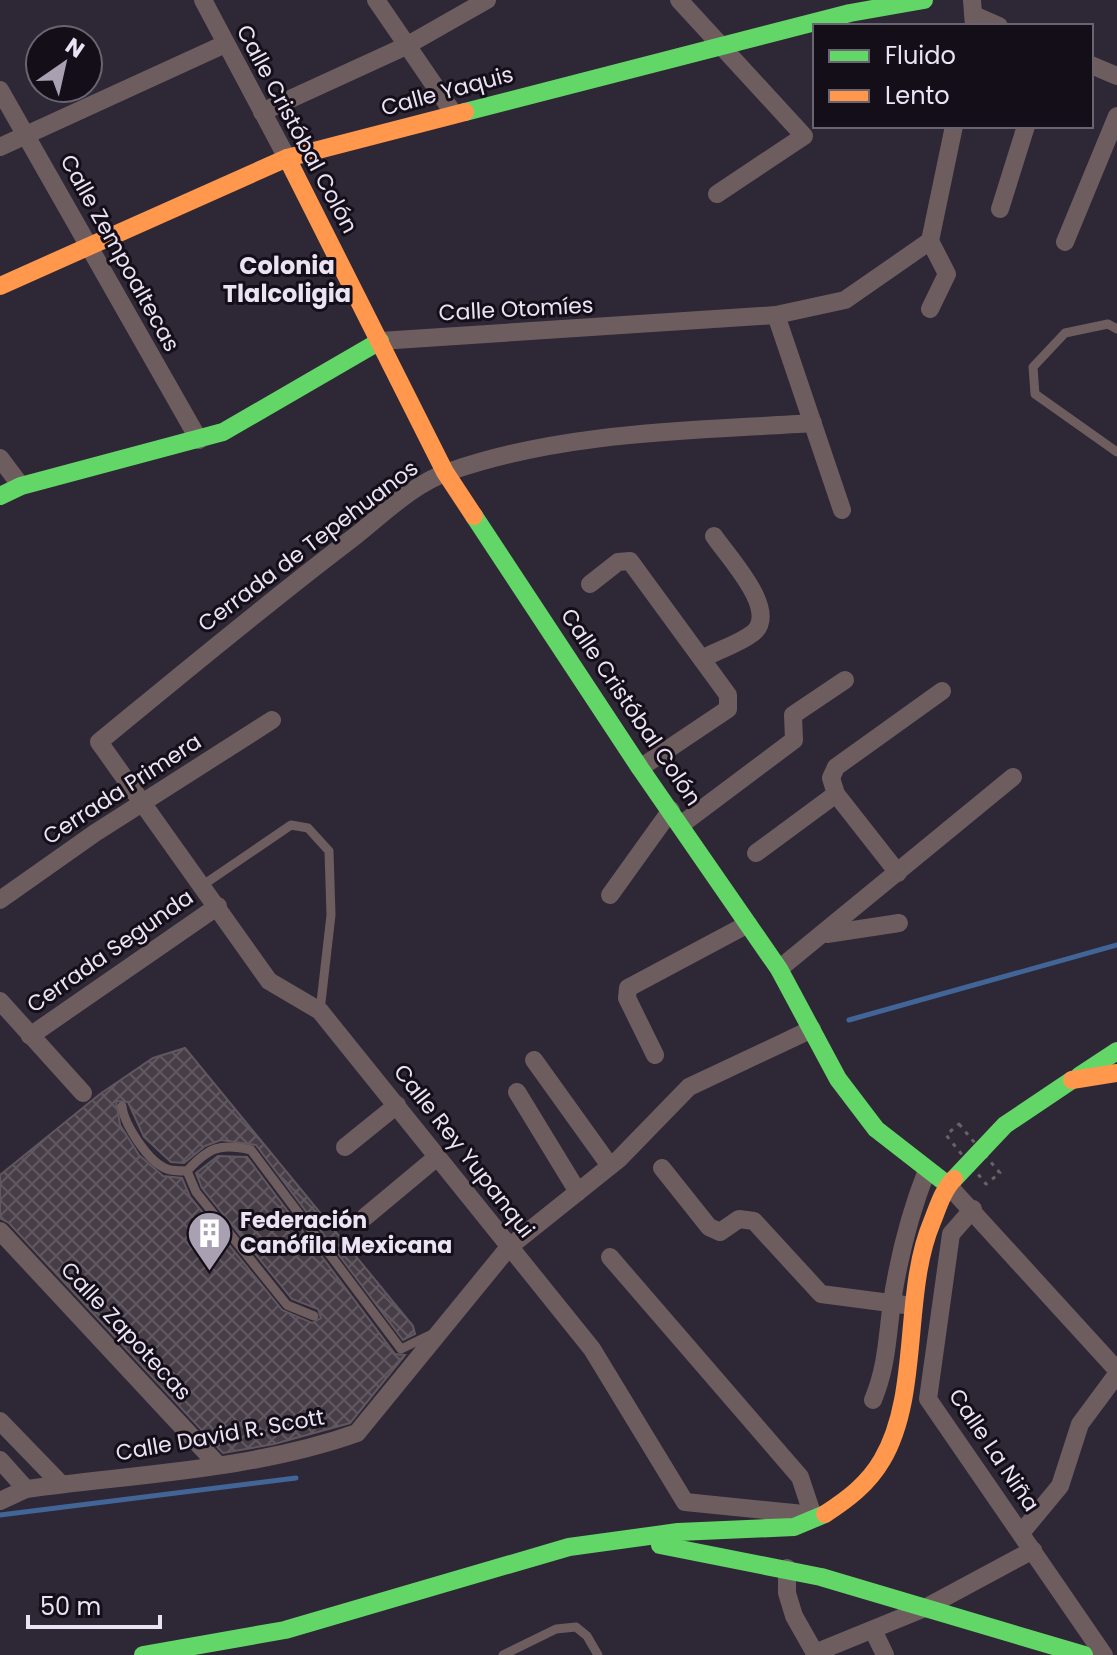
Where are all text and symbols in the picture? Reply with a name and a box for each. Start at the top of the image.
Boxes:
street label: Calle Cristóbal Colón [229,19,365,239]
north arrow [24,24,104,104]
legend [813,24,1093,128]
text: N [59,30,90,65]
text: Fluido [885,39,956,72]
street label: Calle Yaquis [377,58,517,124]
text: Lento [885,79,950,112]
street label: Calle Zempoaltecas [53,149,187,357]
district label: Colonia Tlalcoligia [223,249,351,310]
street label: Calle Otomíes [438,289,594,329]
street label: Cerrada de Tepehuanos [191,453,425,639]
street label: Calle Cristóbal Colón [553,602,709,812]
street label: Cerrada Primera [37,726,207,852]
street label: Cerrada Segunda [20,882,200,1020]
street label: Calle Rey Yupanqui [386,1058,542,1244]
place label: Federación Canófila Mexicana [240,1205,452,1261]
building icon: Federación Canófila Mexicana [185,1209,233,1272]
street label: Calle Zapotecas [54,1255,198,1407]
street label: Calle La Niña [941,1382,1047,1518]
street label: Calle David R. Scott [113,1401,327,1469]
scale bar [28,1579,160,1629]
text: 50 m [40,1590,101,1623]

